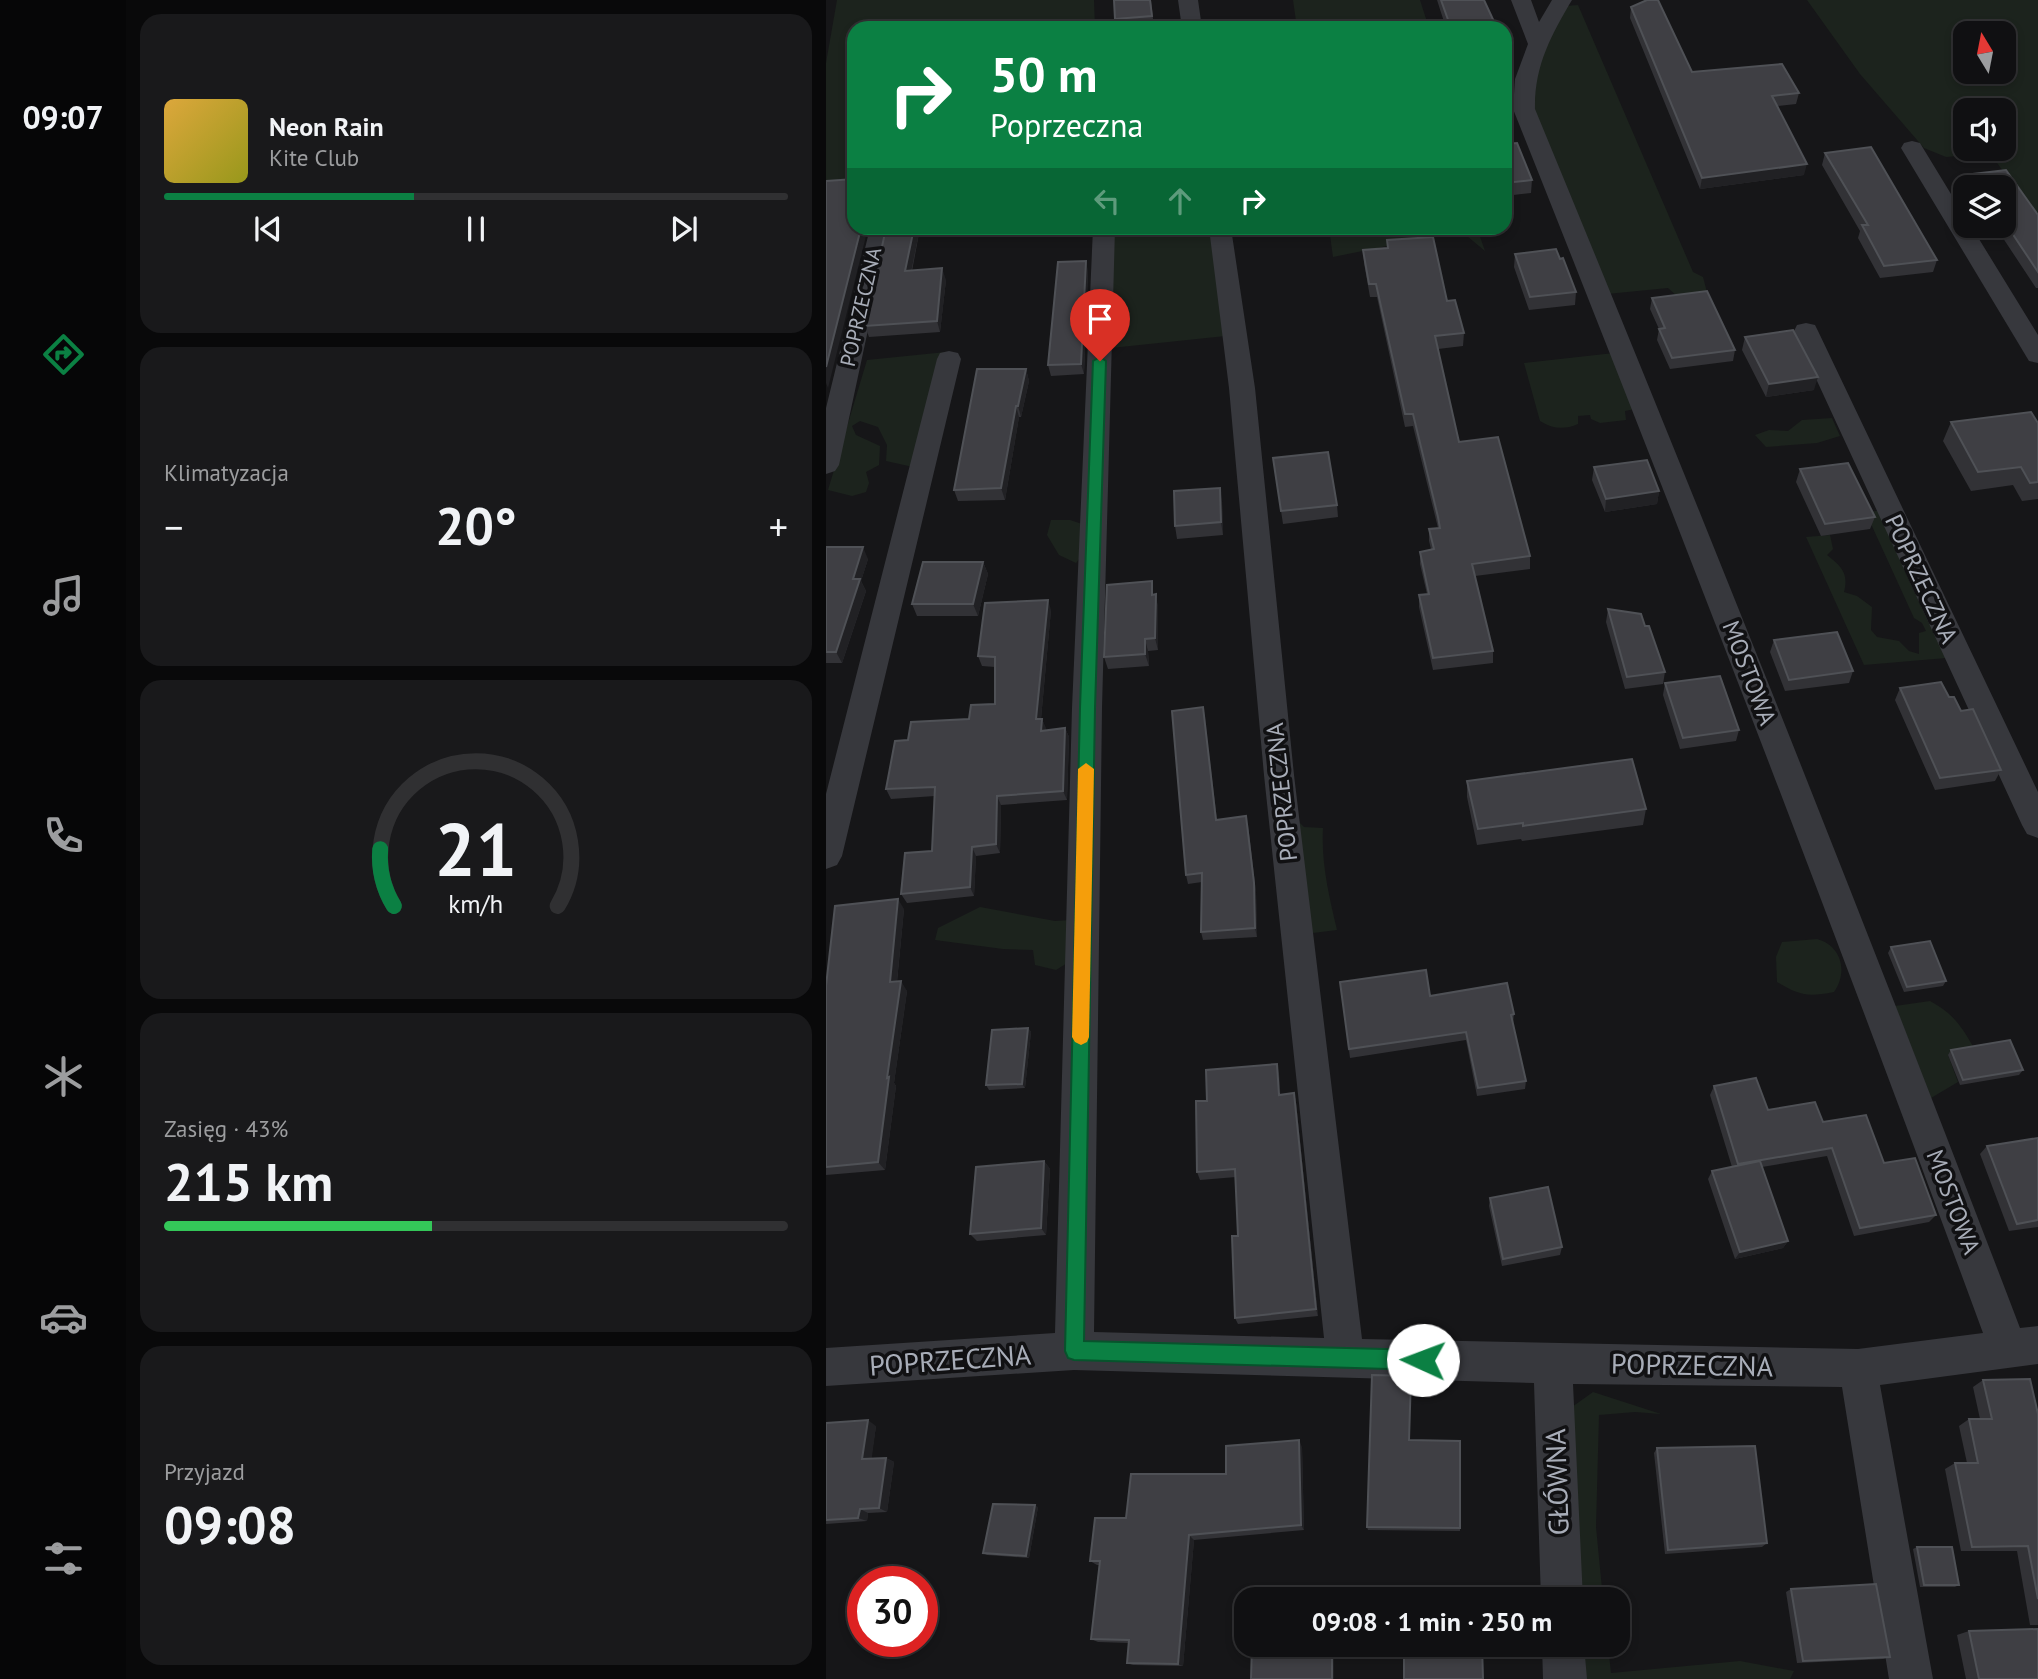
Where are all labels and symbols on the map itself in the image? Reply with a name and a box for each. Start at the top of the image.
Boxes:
north arrow [1953,21,2016,84]
street label: POPRZECZNA [834,244,887,369]
pin [1070,289,1130,361]
street label: POPRZECZNA [1878,509,1965,648]
street label: MOSTOWA [1715,616,1784,729]
street label: POPRZECZNA [1259,721,1304,863]
street label: MOSTOWA [1919,1145,1988,1258]
position arrow [1386,1323,1460,1397]
street label: POPRZECZNA [868,1335,1033,1384]
street label: POPRZECZNA [1611,1345,1774,1384]
street label: GŁÓWNA [1536,1427,1577,1536]
speed limit sign: 30 [847,1566,938,1657]

